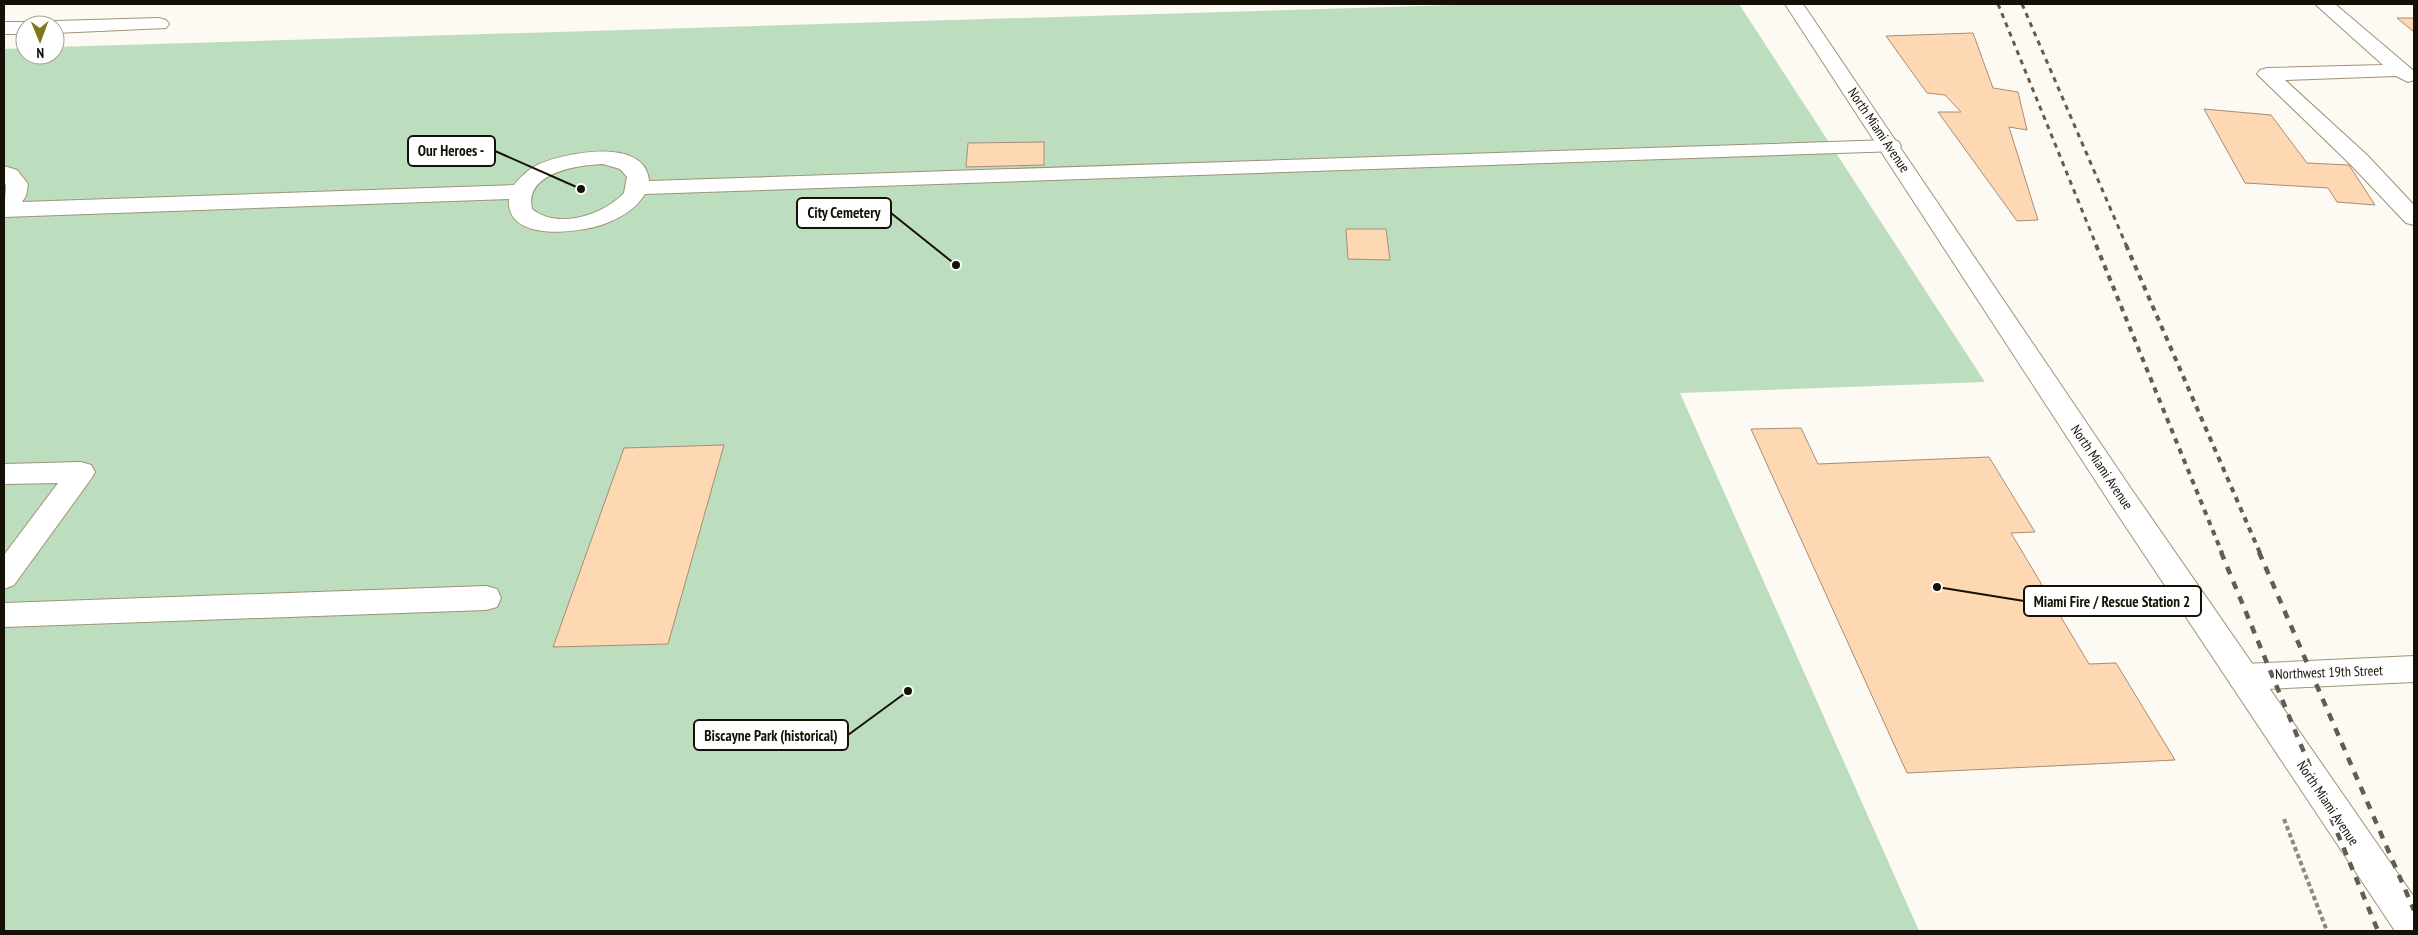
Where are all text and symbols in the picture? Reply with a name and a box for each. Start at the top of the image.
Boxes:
north arrow [15,15,65,65]
text: N [36,44,44,62]
street label: North Miami Avenue [1844,84,1914,176]
callout: Our Heroes - [408,136,495,166]
text: Our Heroes - [418,141,484,160]
callout: City Cemetery [797,198,891,228]
text: City Cemetery [807,203,882,222]
street label: North Miami Avenue [2067,421,2137,513]
callout: Miami Fire / Rescue Station 2 [2024,586,2201,616]
text: Miami Fire / Rescue Station 2 [2034,592,2190,611]
street label: Northwest 19th Street [2275,661,2383,683]
callout: Biscayne Park (historical) [694,720,848,750]
text: Biscayne Park (historical) [704,726,838,745]
street label: North Miami Avenue [2293,757,2363,849]

